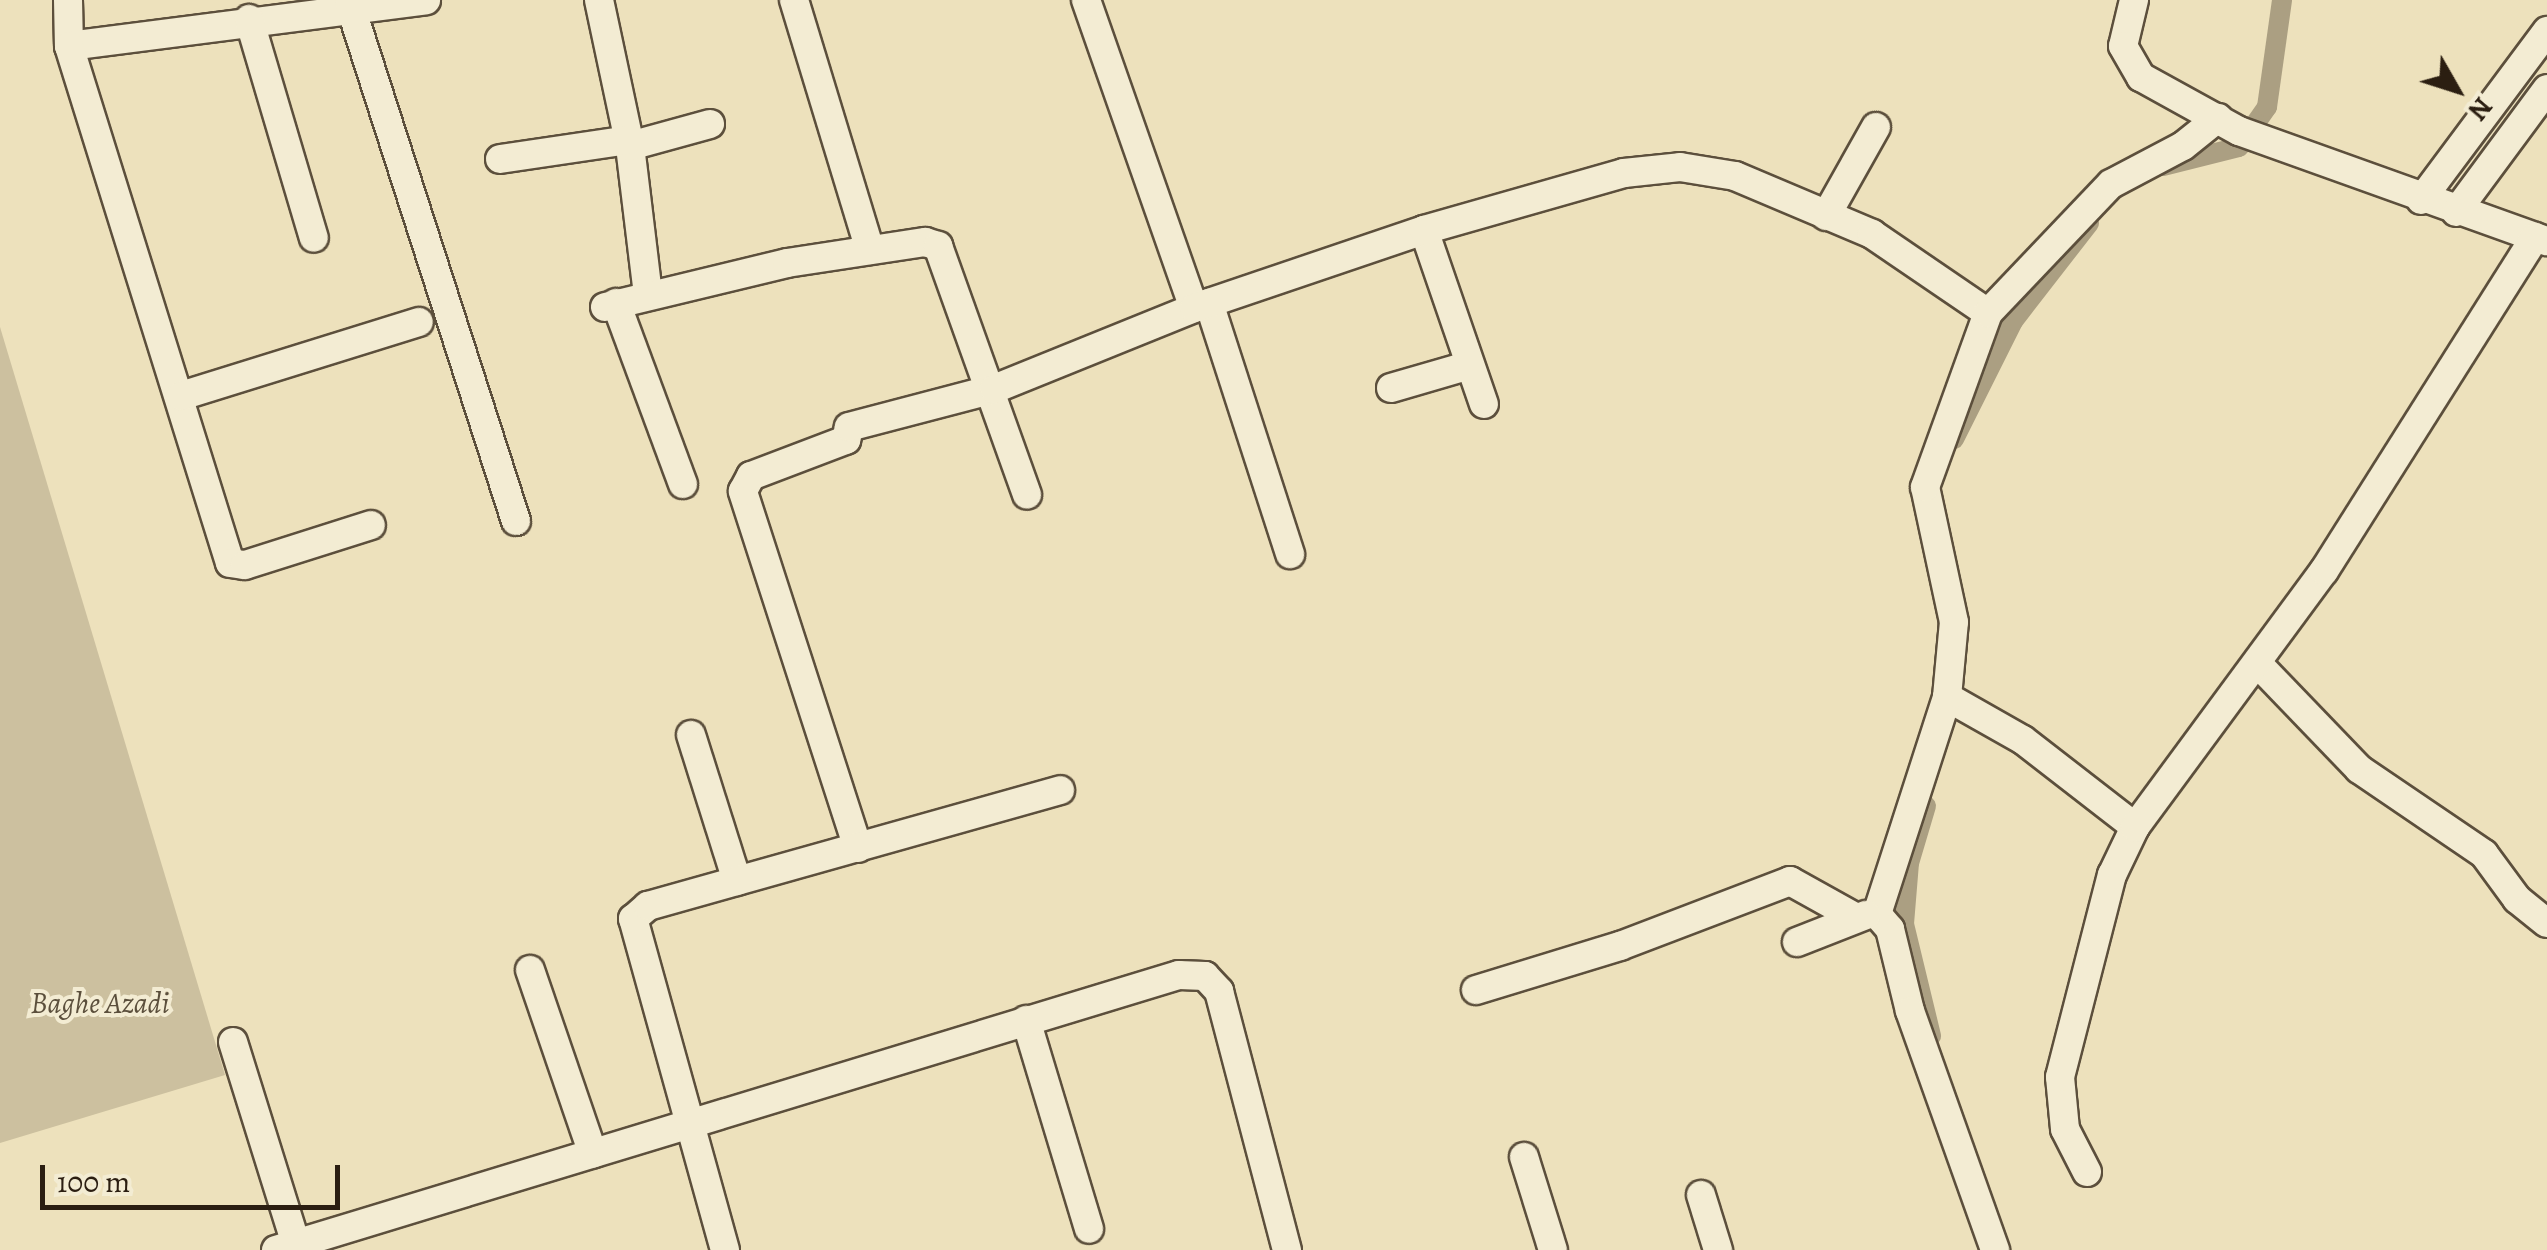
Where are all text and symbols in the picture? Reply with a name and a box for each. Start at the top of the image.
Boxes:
north arrow [2407,40,2507,140]
text: N [2459,89,2502,129]
park label: Baghe Azadi [31,985,169,1021]
scale bar [45,1145,345,1207]
text: 100 m [57,1162,130,1202]

